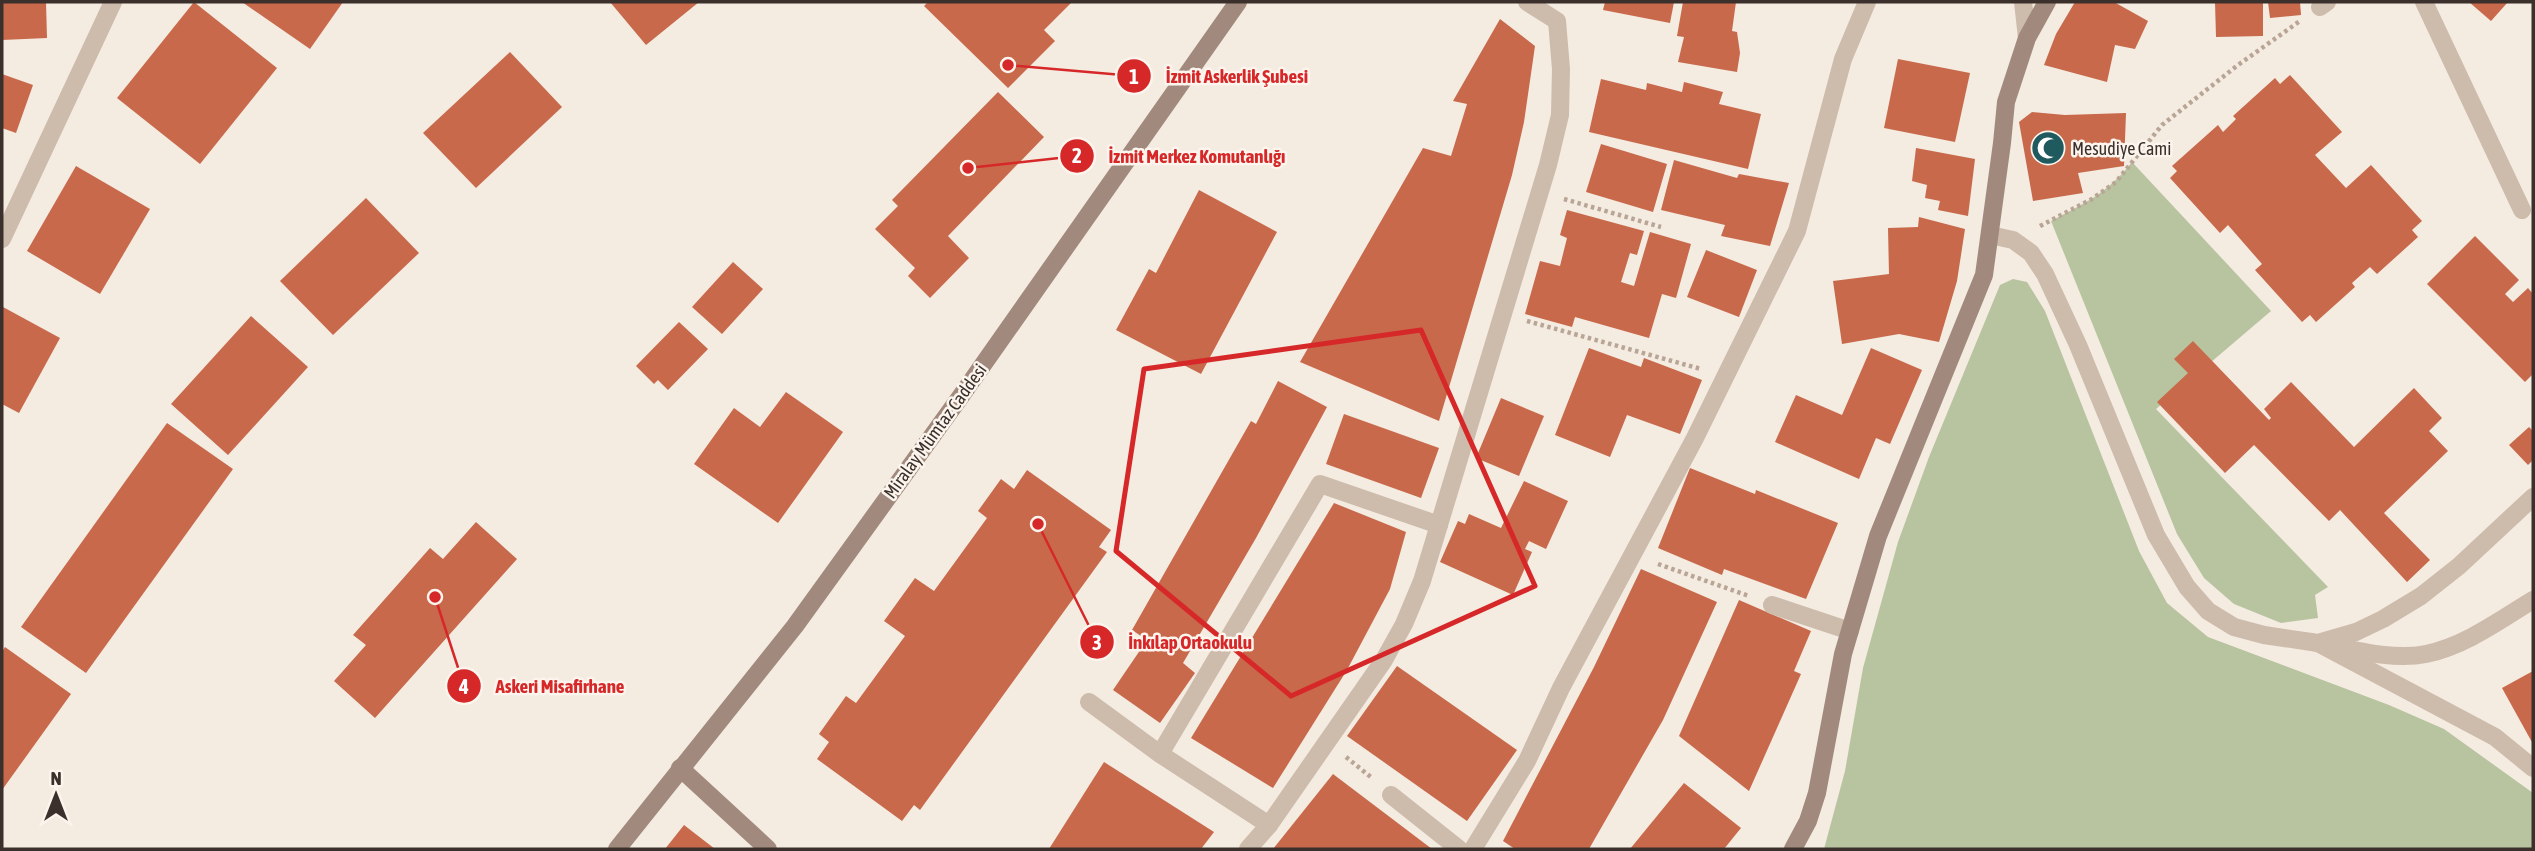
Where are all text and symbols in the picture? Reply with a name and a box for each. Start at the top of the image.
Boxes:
callout: İzmit Askerlik Şubesi [1117,56,1322,96]
text: 1 [1129,64,1139,88]
text: İzmit Askerlik Şubesi [1166,65,1308,87]
mosque icon: Mesudiye Cami [2029,129,2067,167]
callout: İzmit Merkez Komutanlığı [1059,136,1299,176]
place label: Mesudiye Cami [2072,138,2171,159]
text: 2 [1072,143,1082,167]
text: İzmit Merkez Komutanlığı [1108,145,1286,167]
street label: Miralay Mümtaz Caddesi [879,360,991,502]
callout: İnkılap Ortaokulu [1079,622,1266,662]
text: 3 [1092,630,1102,654]
text: İnkılap Ortaokulu [1128,631,1252,653]
callout: Askeri Misafirhane [447,666,639,706]
text: 4 [458,674,469,698]
text: Askeri Misafirhane [495,675,625,697]
north arrow [21,760,91,830]
text: N [50,767,62,789]

